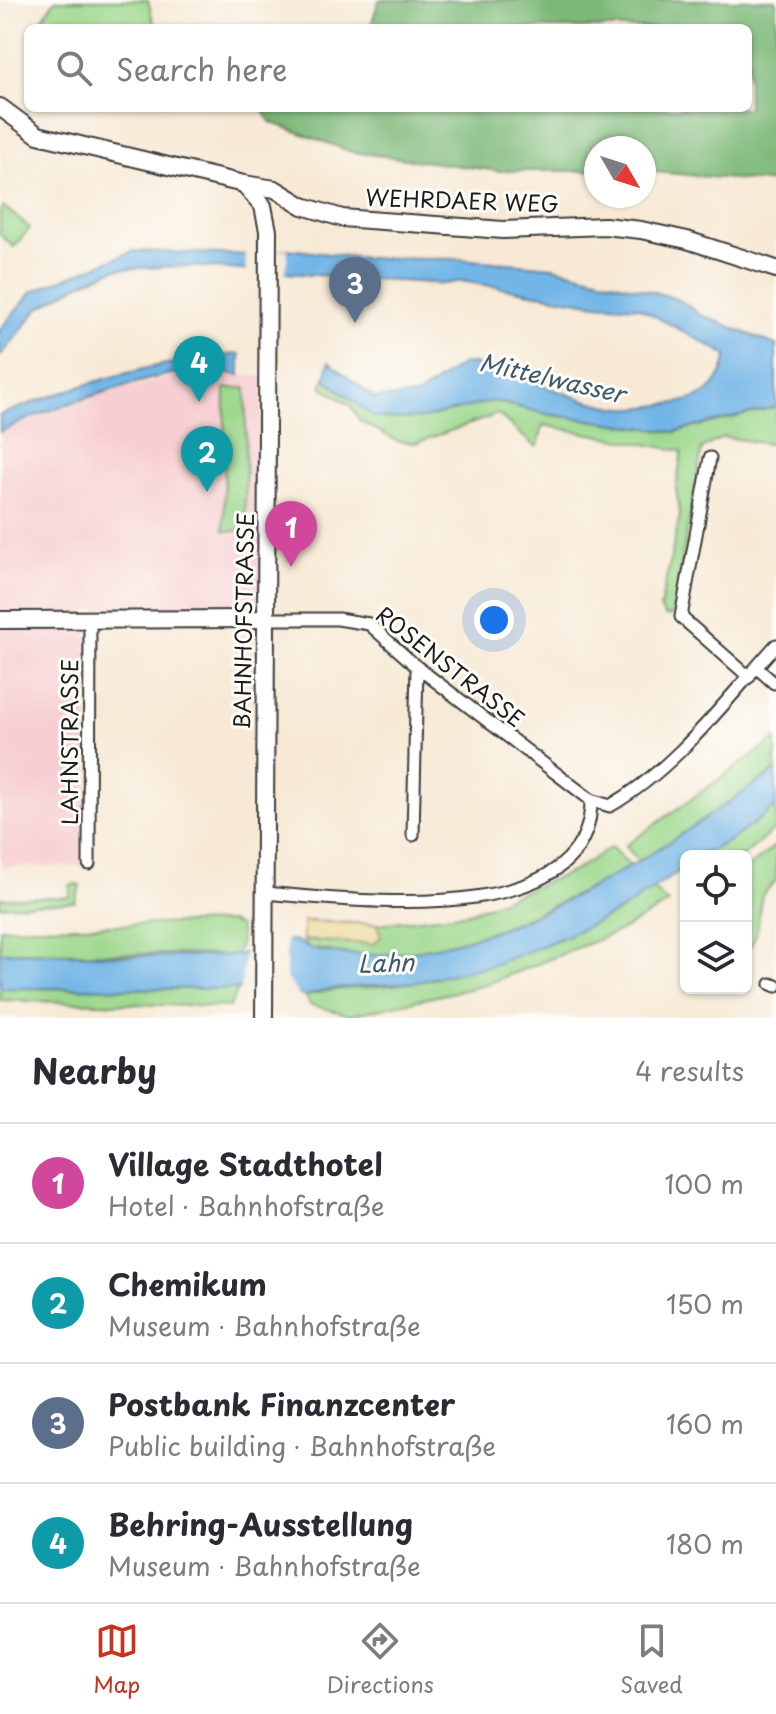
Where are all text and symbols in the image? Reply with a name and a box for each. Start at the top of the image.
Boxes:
search box [24,24,752,112]
icon: search [52,46,96,90]
text: Search here [116,46,288,91]
north arrow [584,136,656,208]
street label: WEHRDAER WEG [365,180,559,219]
pin: 3 [329,257,381,323]
pin: 4 [173,336,225,402]
water label: Mittelwasser [476,343,632,412]
pin: 2 [181,426,233,492]
pin: 1 [265,501,317,567]
street label: BAHNHOFSTRASSE [224,512,261,730]
street label: ROSENSTRASSE [370,597,532,734]
your location [474,600,514,640]
street label: LAHNSTRASSE [52,659,85,825]
map controls [680,850,752,994]
button: locate [680,850,752,922]
button: layers [680,922,752,994]
water label: Lahn [357,943,416,981]
text: Nearby [32,1044,157,1096]
text: 4 results [635,1051,744,1090]
text: Village Stadthotel [108,1141,383,1186]
text: 1 [52,1164,64,1203]
text: 100 m [664,1164,744,1203]
text: Hotel · Bahnhofstraße [108,1186,385,1225]
text: Chemikum [108,1261,267,1306]
text: 2 [49,1284,67,1323]
text: 150 m [666,1284,744,1323]
text: Museum · Bahnhofstraße [108,1306,421,1345]
text: Postbank Finanzcenter [108,1381,455,1426]
text: 3 [49,1404,67,1443]
text: 160 m [666,1404,744,1443]
text: Public building · Bahnhofstraße [108,1426,496,1465]
text: Behring-Ausstellung [108,1501,413,1546]
text: 4 [49,1524,67,1563]
text: 180 m [666,1524,744,1563]
text: Museum · Bahnhofstraße [108,1546,421,1585]
tab: Map [93,1619,140,1700]
tab: Directions [327,1619,434,1700]
tab: Saved [620,1619,683,1700]

